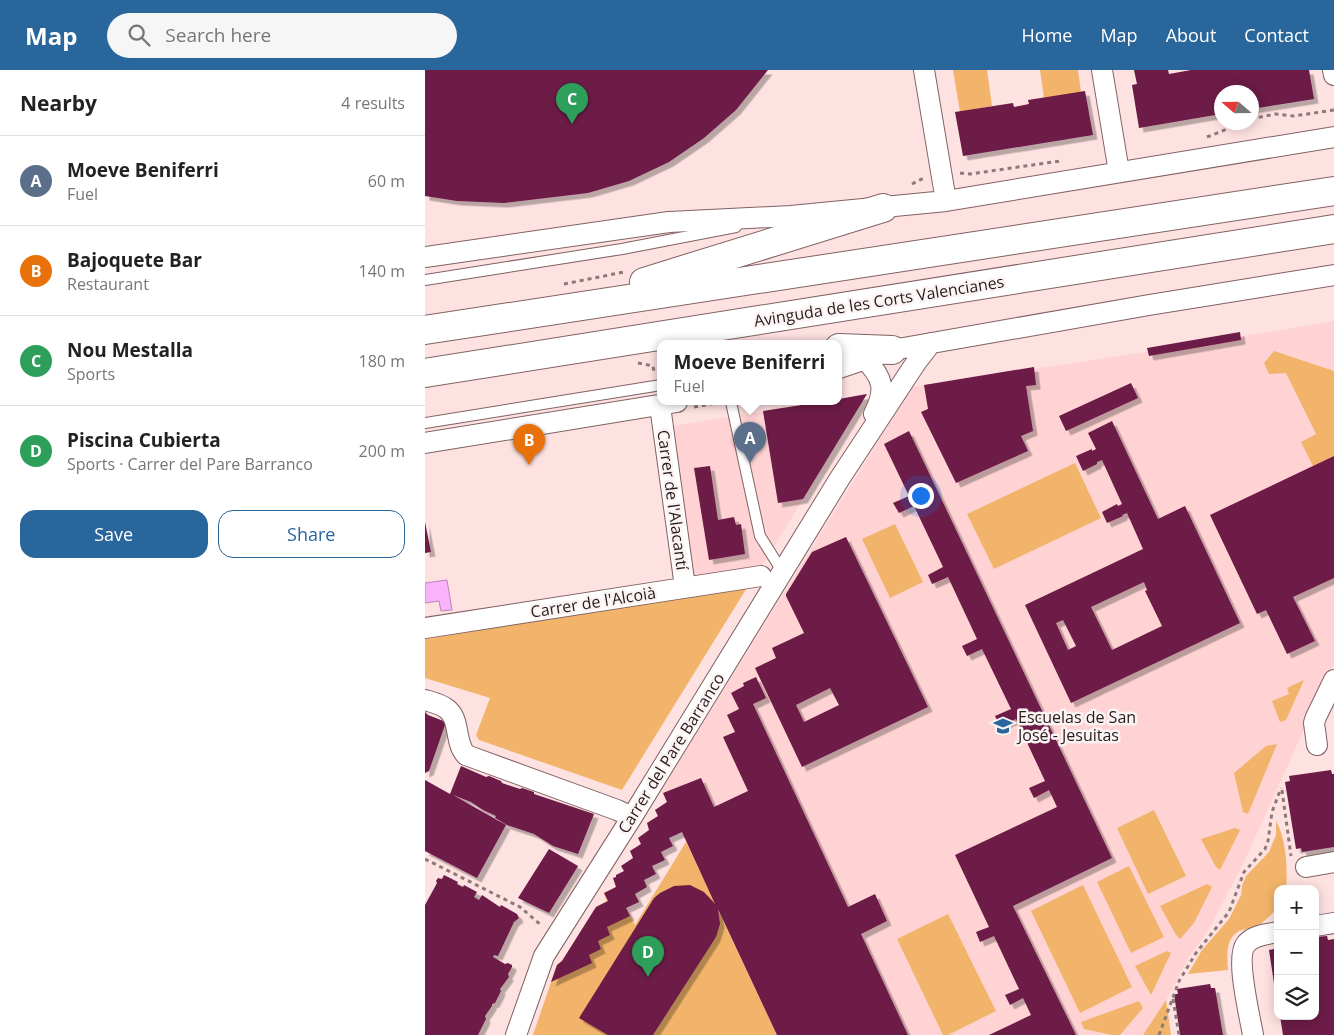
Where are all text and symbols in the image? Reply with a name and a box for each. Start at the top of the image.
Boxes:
search box [107,13,457,58]
text: Map [25,19,77,52]
icon: search [125,21,153,49]
text: Search here [165,22,271,48]
text: Home [1022,23,1072,47]
text: Map [1100,23,1138,47]
text: About [1166,23,1216,47]
text: Contact [1244,23,1309,47]
pin: C [556,83,588,124]
north arrow [1214,85,1259,130]
text: Nearby [20,89,97,117]
text: 4 results [341,92,405,114]
text: Moeve Beniferri [67,157,219,183]
text: A [30,170,42,192]
text: 60 m [368,170,405,192]
text: Fuel [67,183,98,205]
text: Bajoquete Bar [67,247,202,273]
text: B [31,260,41,282]
text: 140 m [359,260,405,282]
street label: Avinguda de les Corts Valencianes [752,270,1006,332]
text: Restaurant [67,273,149,295]
text: Nou Mestalla [67,337,193,363]
popup [657,340,842,405]
text: Moeve Beniferri [674,349,825,375]
text: C [31,350,41,372]
text: 180 m [359,350,405,372]
text: Sports [67,363,115,385]
text: Fuel [674,375,705,397]
pin: A [734,422,766,463]
pin: B [513,424,545,465]
text: Piscina Cubierta [67,427,221,453]
street label: Carrer de l'Alacantí [652,428,694,572]
text: D [30,440,42,462]
text: 200 m [359,440,405,462]
text: Sports · Carrer del Pare Barranco [67,453,313,475]
your location [908,483,934,509]
button: Save [20,510,208,558]
button: Share [218,510,405,558]
street label: Carrer de l'Alcoià [529,581,657,623]
street label: Carrer del Pare Barranco [613,669,729,837]
place label: Escuelas de San José - Jesuitas [1016,706,1136,746]
school or university icon: Escuelas de San José - Jesuitas [992,715,1014,737]
map controls [1274,885,1319,1020]
button: + [1274,885,1319,930]
button: − [1274,930,1319,975]
pin: D [632,936,664,977]
button: layers [1274,975,1319,1020]

